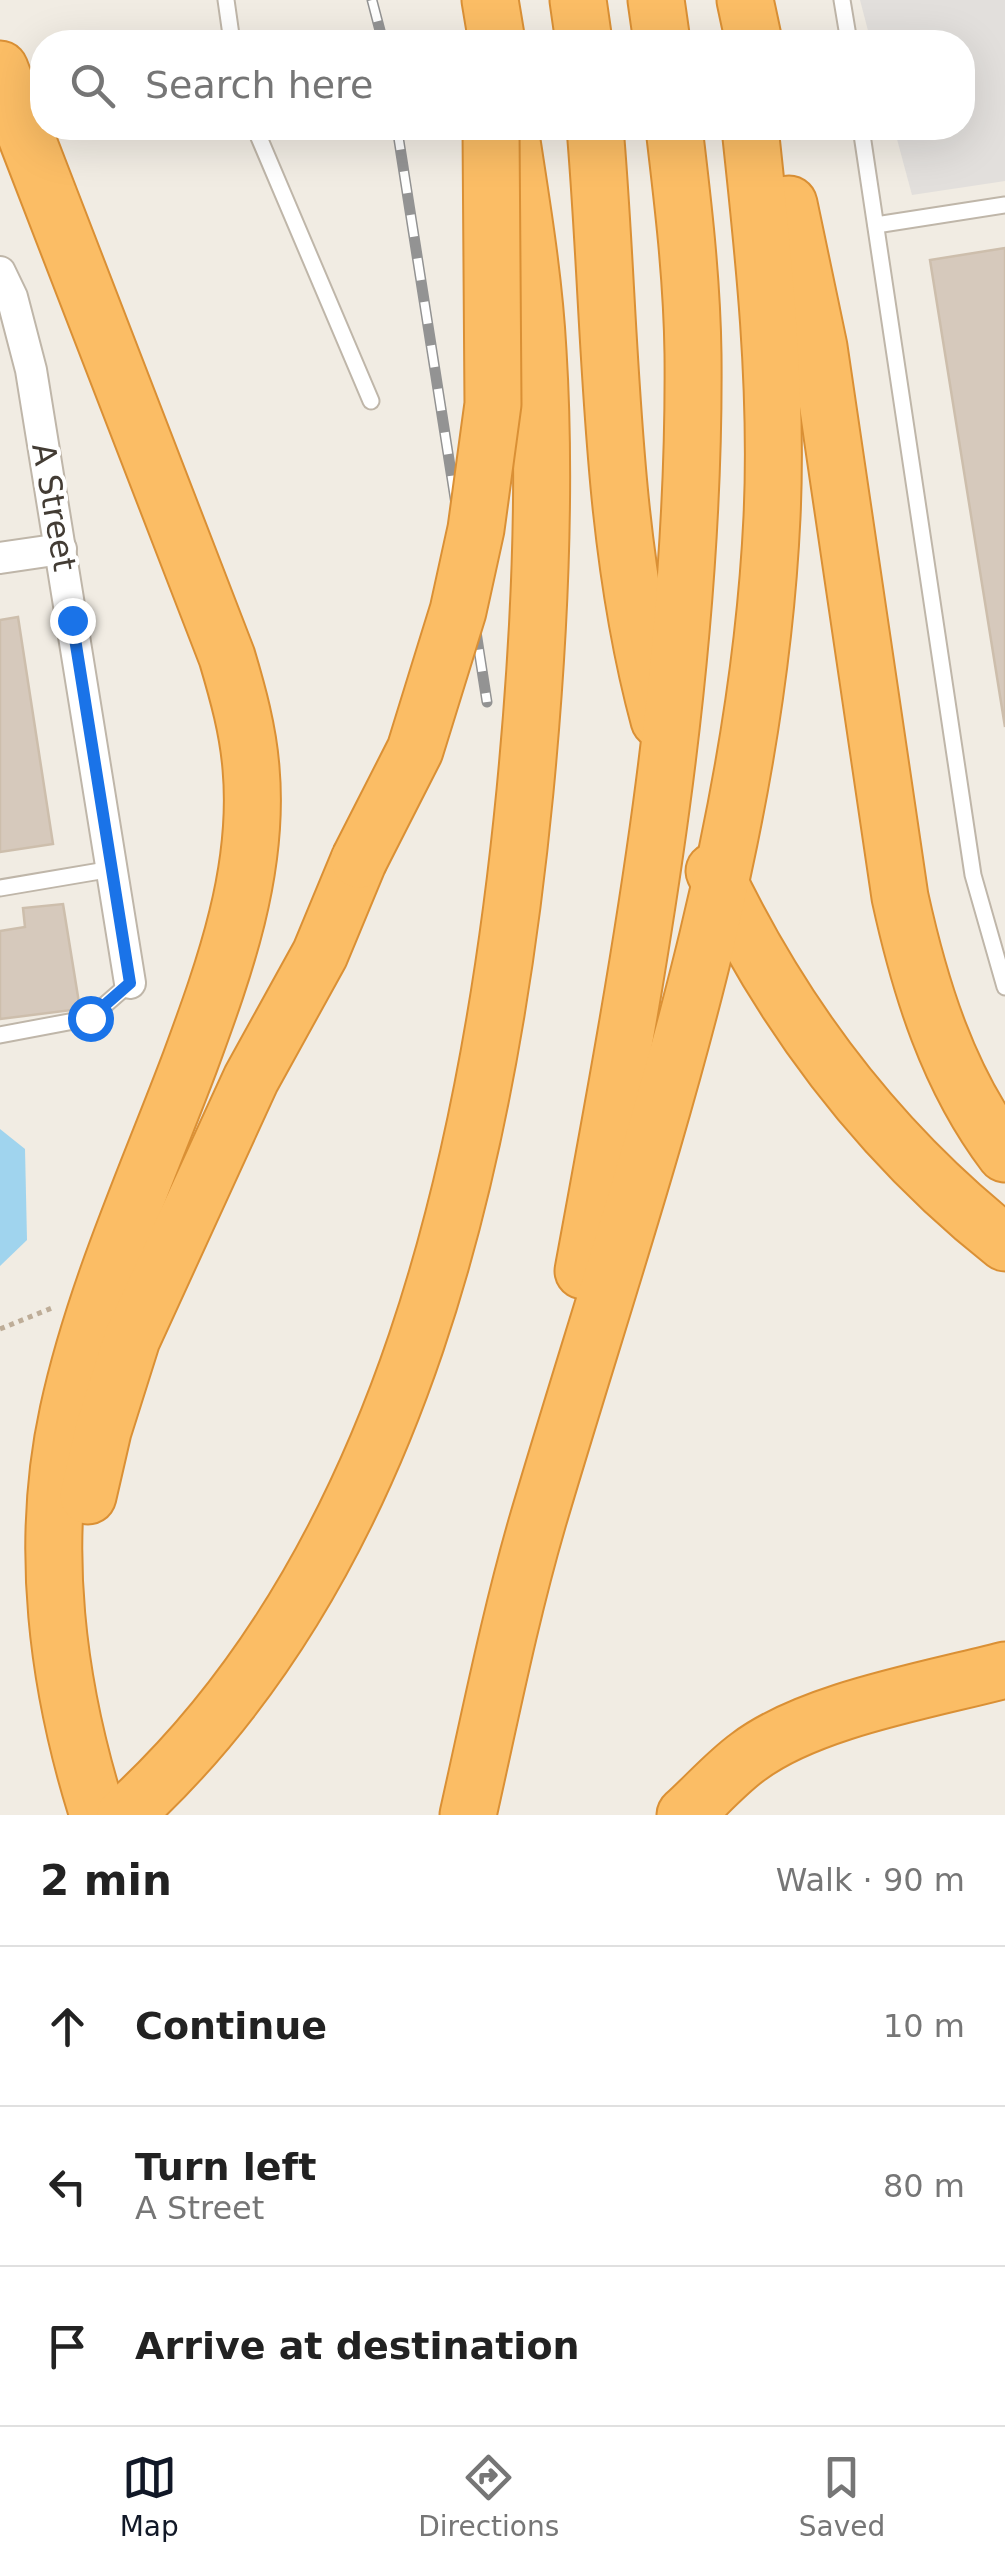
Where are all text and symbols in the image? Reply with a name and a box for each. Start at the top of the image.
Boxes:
search box [30,30,975,140]
icon: search [65,58,120,113]
text: Search here [145,63,373,107]
street label: A Street [24,440,84,574]
route end [50,598,96,644]
route start [68,996,114,1042]
text: 2 min [40,1856,172,1905]
text: Walk · 90 m [776,1861,965,1899]
icon: ahead [40,1999,95,2054]
text: Continue [135,2004,327,2048]
text: 10 m [883,2007,965,2045]
text: Turn left [135,2145,316,2189]
icon: left [40,2159,95,2214]
text: 80 m [883,2167,965,2205]
text: A Street [135,2189,264,2227]
icon: arrive [40,2319,95,2374]
text: Arrive at destination [135,2324,580,2368]
tab: Map [120,2450,179,2543]
tab: Directions [418,2450,559,2543]
tab: Saved [799,2450,885,2543]

